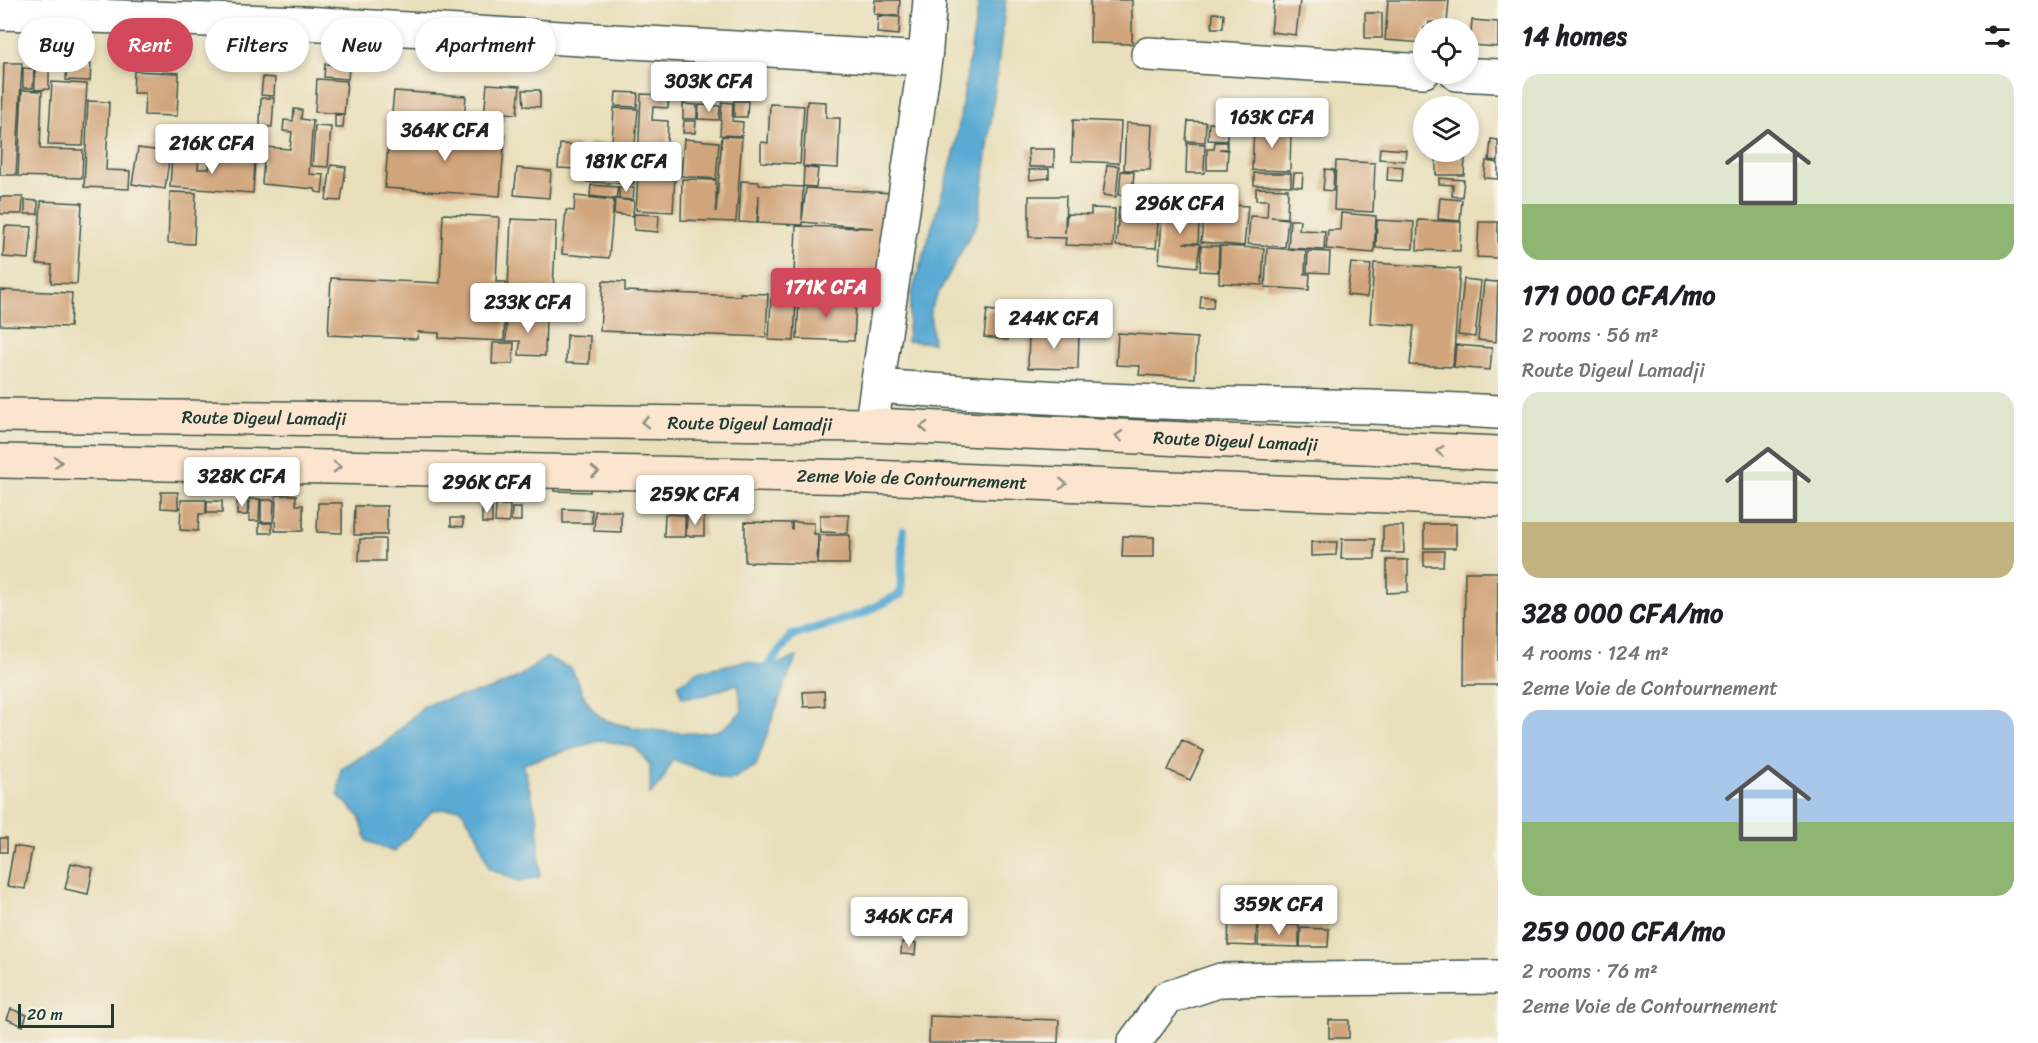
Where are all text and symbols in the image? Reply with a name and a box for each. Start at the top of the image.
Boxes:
text: 14 homes [1522,13,1627,59]
chip: Buy [18,18,95,72]
chip: Rent [107,18,193,72]
chip: Filters [205,18,309,72]
chip: New [321,18,403,72]
chip: Apartment [415,18,556,72]
map controls [1413,18,1479,162]
button: locate [1413,18,1479,84]
icon: filters [1981,20,2014,53]
pin: 303K CFA [647,62,771,113]
text: 303K CFA [665,64,753,99]
button: layers [1413,96,1479,162]
pin: 163K CFA [1210,98,1334,149]
text: 163K CFA [1230,100,1314,135]
pin: 364K CFA [383,111,507,162]
text: 364K CFA [401,113,489,148]
icon: home [1714,113,1822,221]
pin: 216K CFA [150,124,274,175]
text: 216K CFA [169,126,255,161]
pin: 181K CFA [564,142,688,193]
text: 181K CFA [584,144,668,179]
pin: 296K CFA [1118,184,1242,235]
text: 296K CFA [1135,186,1225,221]
pin: 171K CFA [764,268,888,319]
text: 171K CFA [785,270,867,305]
text: 171 000 CFA/mo [1522,272,1716,318]
pin: 233K CFA [466,283,590,334]
text: 233K CFA [484,285,572,320]
pin: 244K CFA [992,299,1116,350]
text: 244K CFA [1009,301,1099,336]
text: 2 rooms · 56 m² [1522,318,1659,353]
text: Route Digeul Lamadji [1522,353,1705,388]
street label: Route Digeul Lamadji [182,401,347,435]
street label: Route Digeul Lamadji [667,407,833,441]
one-way arrow [641,416,650,428]
one-way arrow [920,421,929,434]
street label: Route Digeul Lamadji [1153,422,1320,461]
one-way arrow [1114,430,1123,443]
icon: home [1714,431,1822,539]
one-way arrow [1435,444,1444,457]
one-way arrow [54,456,63,468]
pin: 328K CFA [180,457,304,508]
text: 328K CFA [198,459,286,494]
street label: 2eme Voie de Contournement [796,460,1028,499]
one-way arrow [333,461,342,473]
pin: 296K CFA [425,463,549,514]
text: 296K CFA [442,465,532,500]
one-way arrow [591,466,600,478]
pin: 259K CFA [633,475,757,526]
text: 259K CFA [650,477,740,512]
one-way arrow [1059,478,1068,490]
text: 328 000 CFA/mo [1522,590,1723,636]
text: 4 rooms · 124 m² [1522,636,1669,671]
text: 2eme Voie de Contournement [1522,671,1778,706]
icon: home [1714,749,1822,857]
pin: 359K CFA [1217,885,1341,936]
text: 359K CFA [1234,887,1324,922]
pin: 346K CFA [847,897,971,948]
text: 346K CFA [865,899,953,934]
text: 259 000 CFA/mo [1522,908,1725,954]
text: 2 rooms · 76 m² [1522,954,1658,989]
text: 2eme Voie de Contournement [1522,989,1778,1024]
text: 20 m [27,1000,63,1029]
scale bar [18,1001,114,1028]

